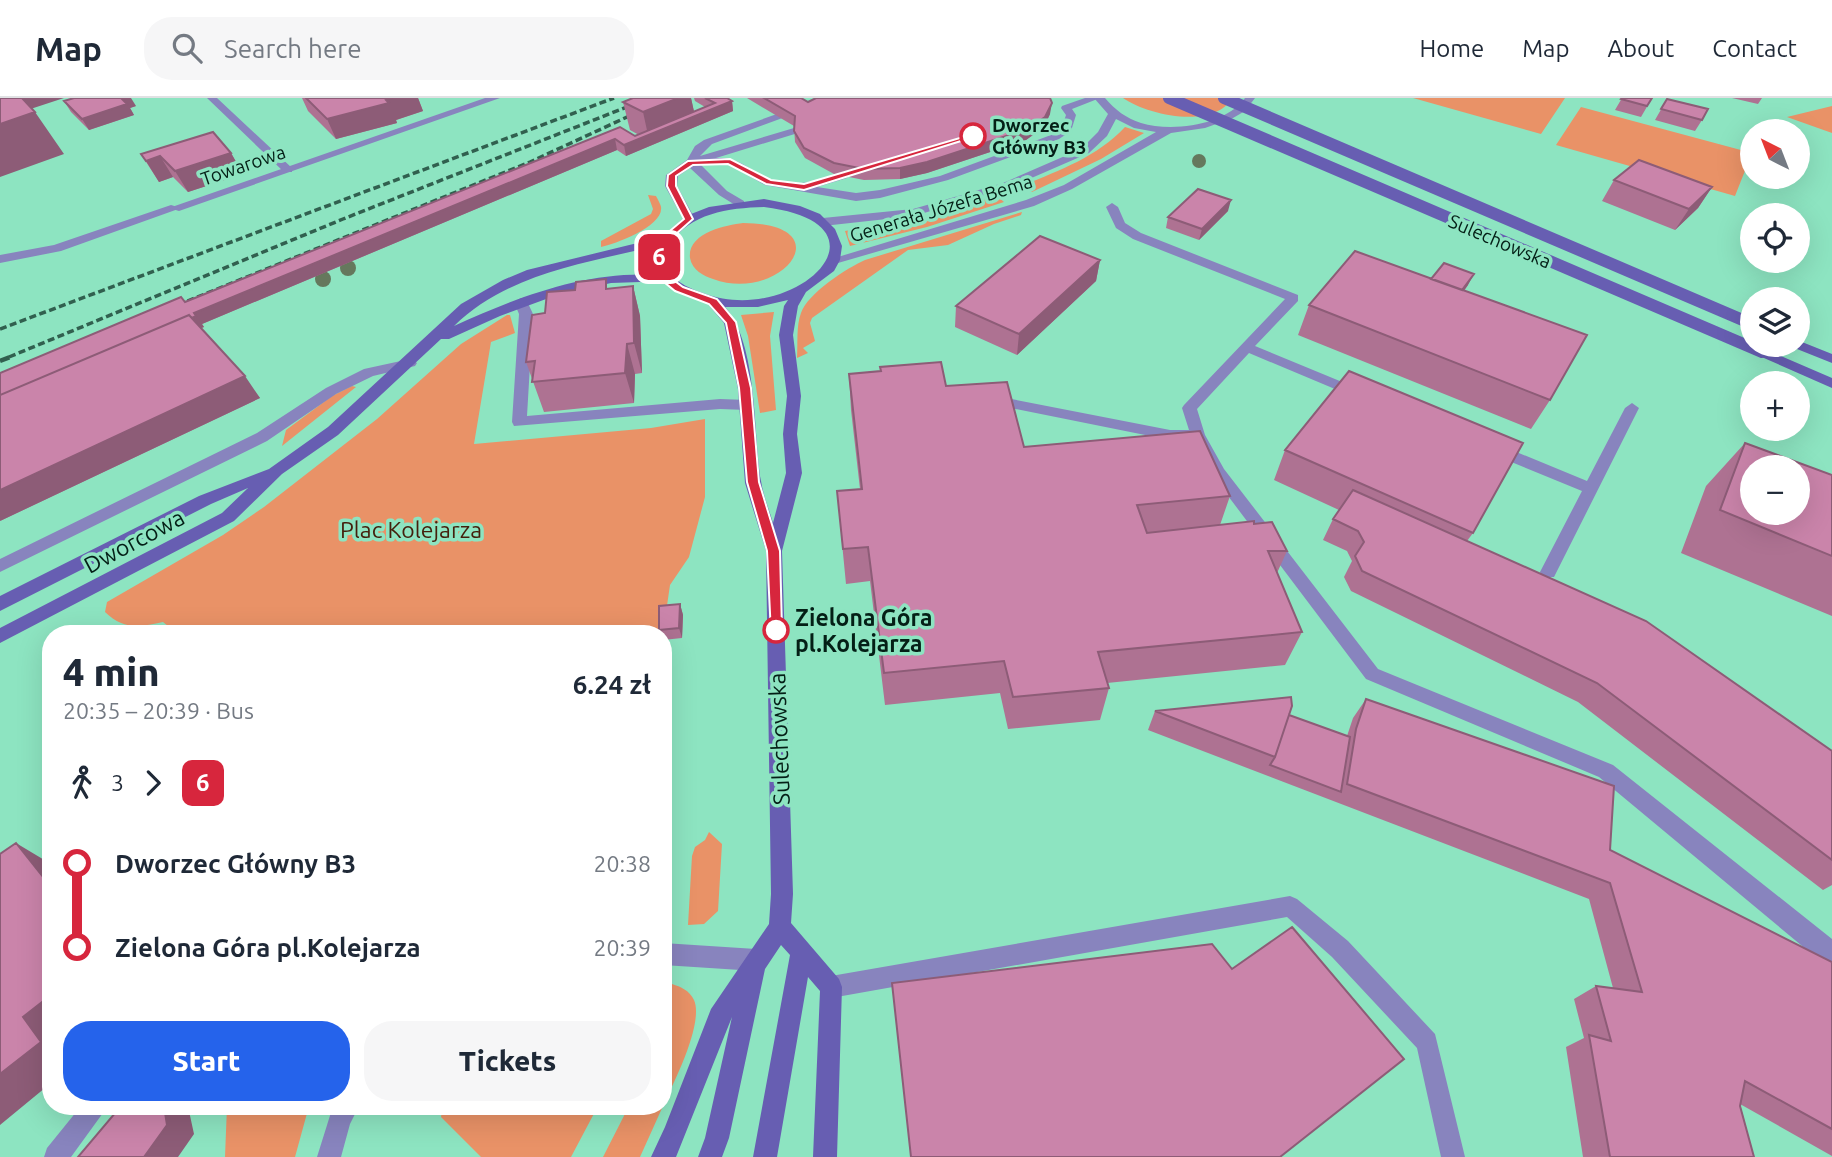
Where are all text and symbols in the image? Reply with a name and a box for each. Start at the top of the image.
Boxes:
search box [144,17,634,80]
icon: search [168,29,206,67]
text: Map [35,30,102,67]
text: Search here [224,34,362,63]
text: Home [1419,35,1484,62]
text: Map [1522,35,1569,62]
text: About [1607,35,1674,62]
text: Contact [1712,35,1797,62]
place label: Dworzec Główny B3 [992,114,1086,158]
north arrow [1740,119,1810,189]
map controls [1740,119,1810,525]
marker: Dworzec Główny B3 [960,123,986,149]
street label: Towarowa [198,140,288,190]
street label: Generała Józefa Bema [847,170,1035,246]
button: locate [1740,203,1810,273]
street label: Sulechowska [1445,210,1555,272]
line badge: 6 [636,234,682,280]
text: 6 [652,243,666,270]
button: layers [1740,287,1810,357]
button: + [1740,371,1810,441]
button: − [1740,455,1810,525]
street label: Dworcowa [80,504,188,578]
park label: Plac Kolejarza [340,517,482,542]
place label: Zielona Góra pl.Kolejarza [795,605,932,656]
marker: Zielona Góra pl.Kolejarza [763,617,789,643]
text: 4 min [63,651,160,693]
text: 6.24 zł [573,670,651,699]
street label: Sulechowska [764,672,794,806]
text: 20:35 – 20:39 · Bus [63,698,254,723]
icon: walk [63,764,101,802]
icon: forward [134,764,172,802]
text: 6 [196,769,210,796]
text: 3 [111,770,124,795]
text: Dworzec Główny B3 [115,849,356,878]
text: 20:38 [593,851,651,876]
text: Zielona Góra pl.Kolejarza [115,933,421,962]
text: 20:39 [593,935,651,960]
button: Start [63,1021,350,1101]
button: Tickets [364,1021,651,1101]

